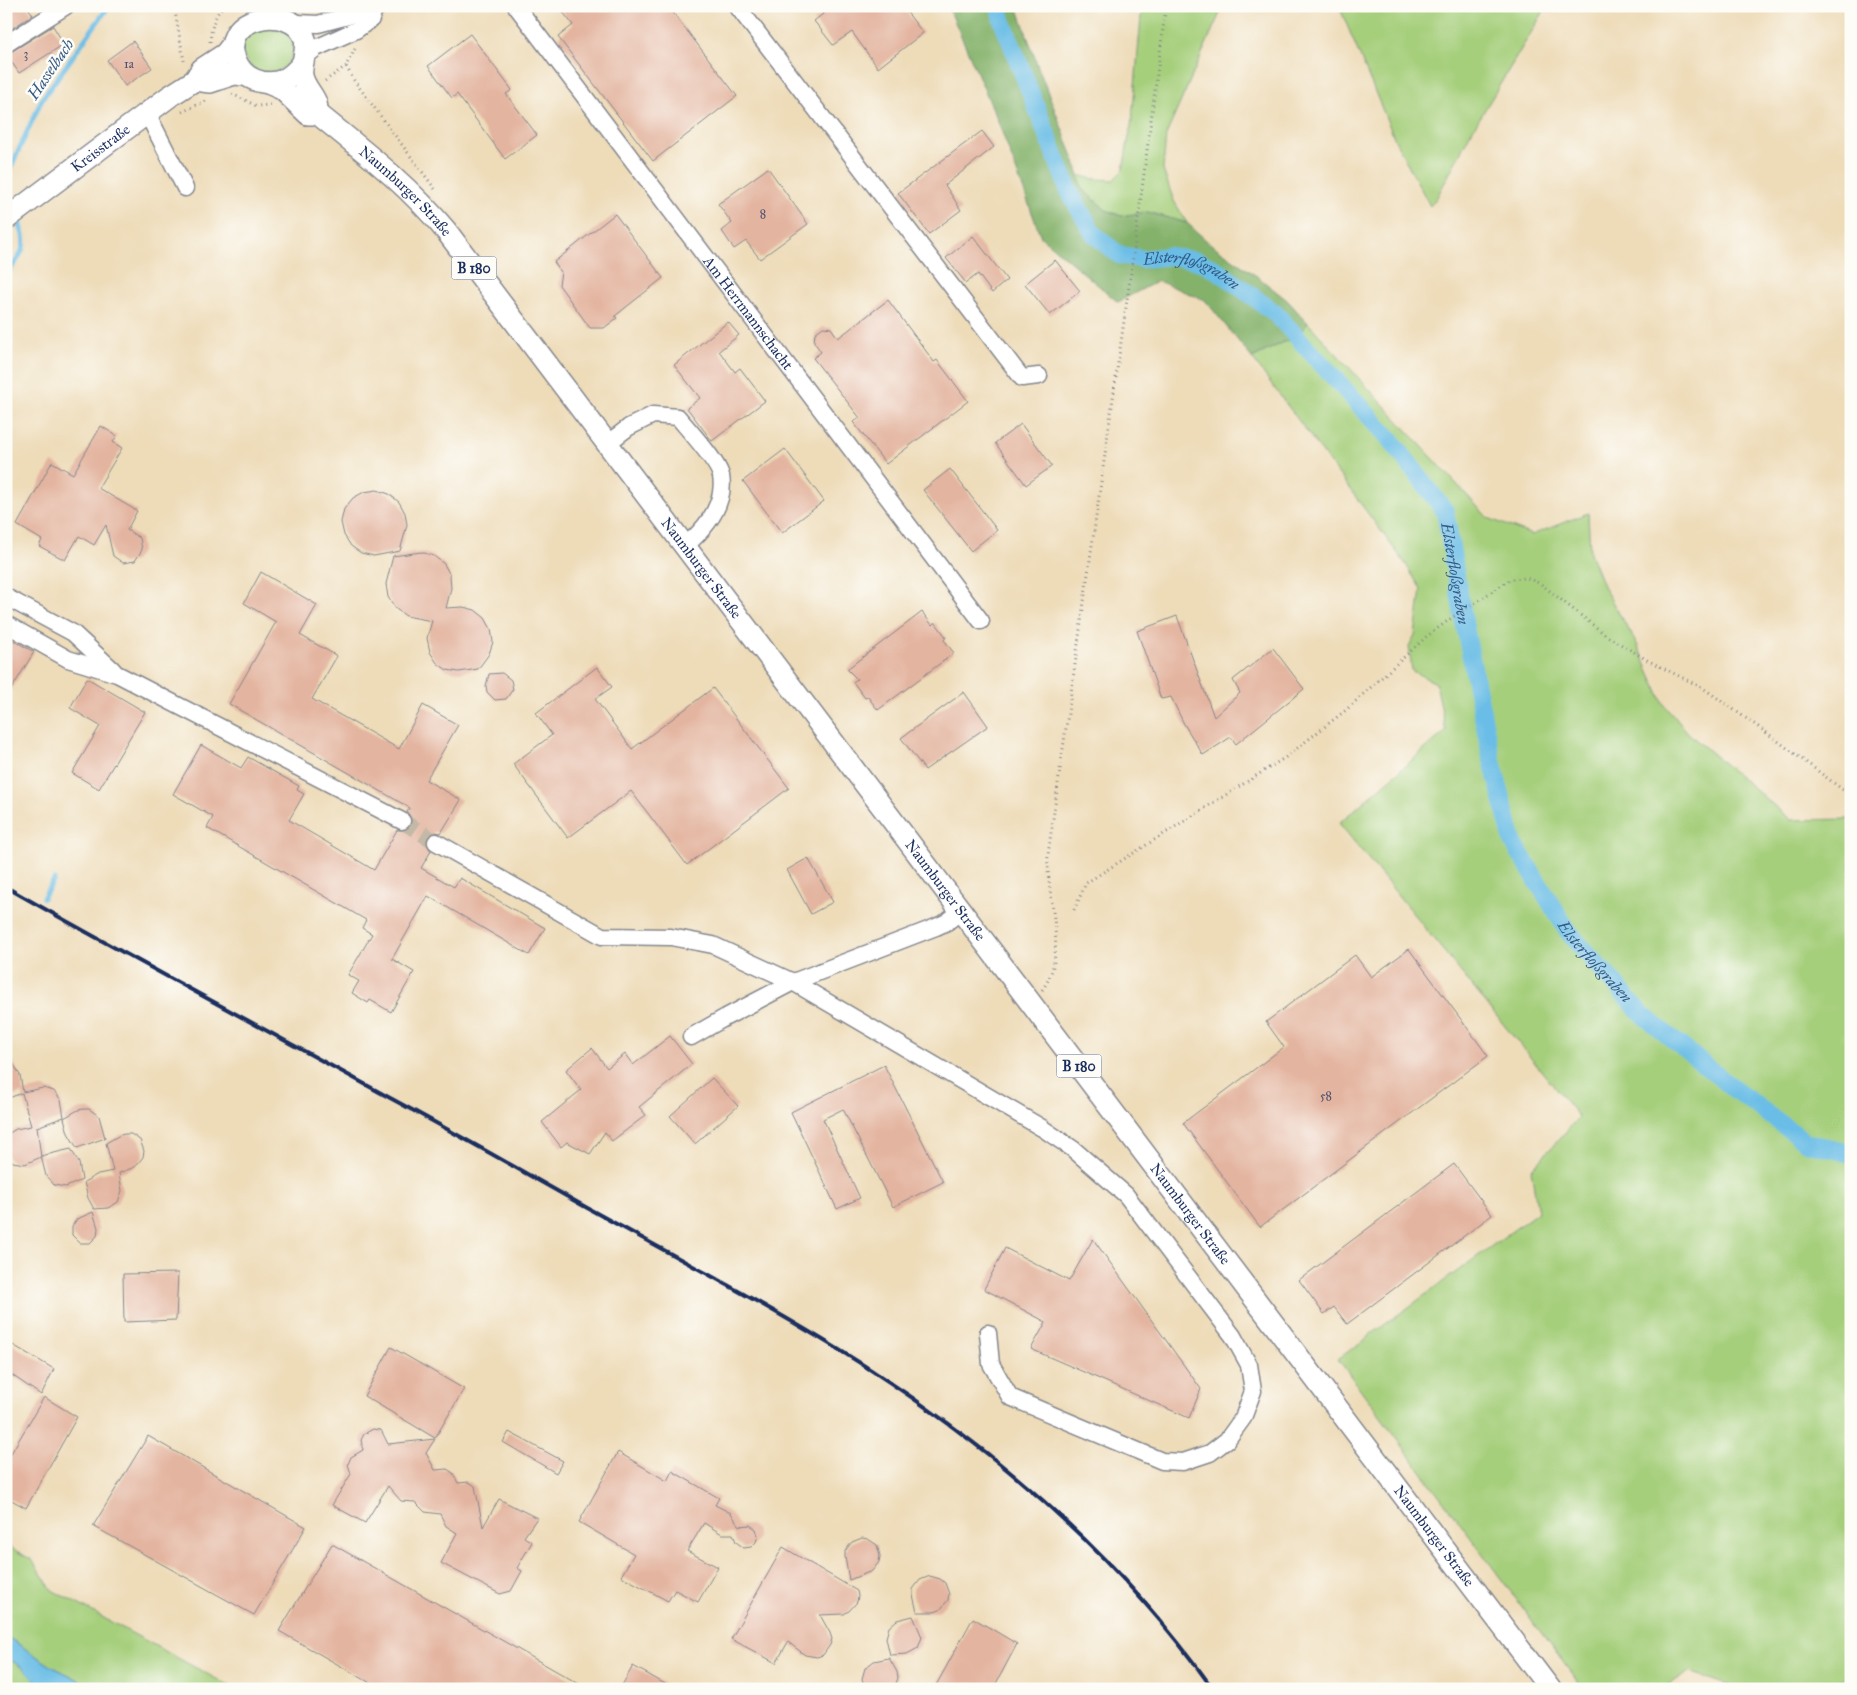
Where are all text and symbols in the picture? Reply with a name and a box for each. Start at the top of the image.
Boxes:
water label: Hasselbach [23,35,78,104]
house number: 3 [24,47,29,61]
house number: 1a [124,57,135,71]
street label: Kreisstraße [67,120,133,176]
street label: Naumburger Straße [356,142,456,240]
house number: 8 [760,207,766,221]
water label: Elsterfloßgraben [1141,247,1244,294]
street label: Am Herrmannschacht [699,252,797,374]
road number: B 180 [452,256,496,280]
street label: Naumburger Straße [657,514,745,622]
water label: Elsterfloßgraben [1437,520,1473,626]
street label: Naumburger Straße [901,836,989,944]
water label: Elsterfloßgraben [1553,916,1636,1007]
road number: B 180 [1056,1054,1102,1078]
house number: 58 [1320,1089,1332,1103]
street label: Naumburger Straße [1146,1160,1234,1268]
street label: Naumburger Straße [1390,1482,1478,1590]

